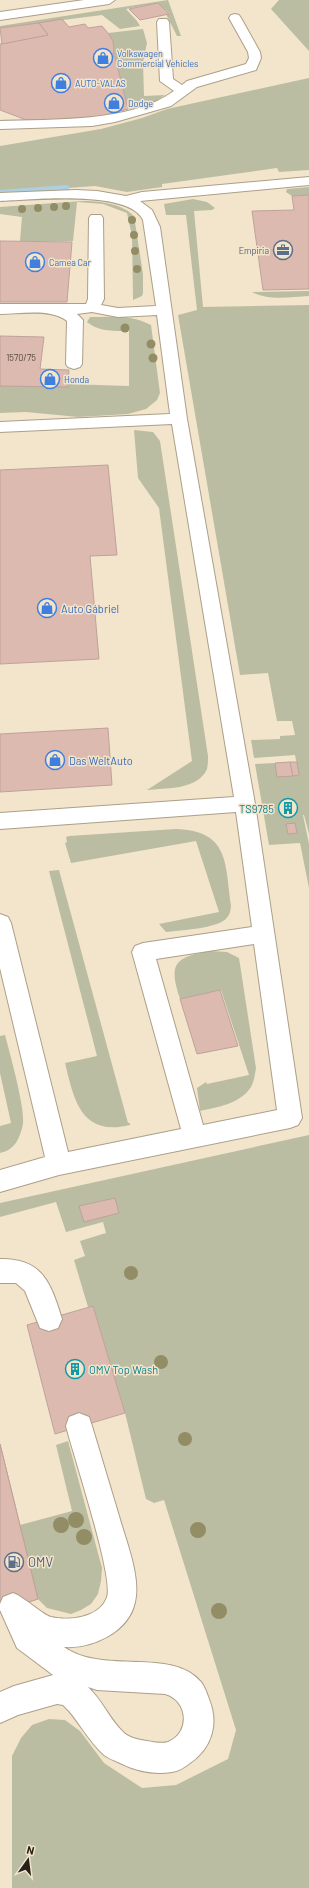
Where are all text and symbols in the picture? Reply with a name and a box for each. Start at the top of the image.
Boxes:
shop icon: Volkswagen Commercial Vehicles [92,47,114,69]
place label: Volkswagen Commercial Vehicles [117,48,198,69]
shop icon: AUTO-VALAS [50,72,72,94]
place label: AUTO-VALAS [75,78,126,89]
shop icon: Dodge [103,92,125,114]
place label: Dodge [128,98,153,109]
office icon: Empiria [272,239,294,261]
place label: Empiria [239,245,269,256]
shop icon: Camea Car [24,251,46,273]
place label: Camea Car [49,257,92,268]
house number: 1570/75 [6,352,36,363]
shop icon: Honda [39,368,61,390]
place label: Honda [64,374,89,385]
shop icon: Auto Gábriel [36,597,58,619]
place label: Auto Gábriel [61,602,119,615]
shop icon: Das WeltAuto [44,749,66,771]
place label: Das WeltAuto [69,754,133,767]
building icon: TS9785 [277,797,299,819]
place label: TS9785 [239,802,274,815]
building icon: OMV Top Wash [64,1358,86,1380]
place label: OMV Top Wash [89,1363,158,1376]
fuel station icon: OMV [3,1551,25,1573]
place label: OMV [28,1554,53,1570]
north arrow [8,1840,48,1880]
text: N [25,1843,36,1857]

